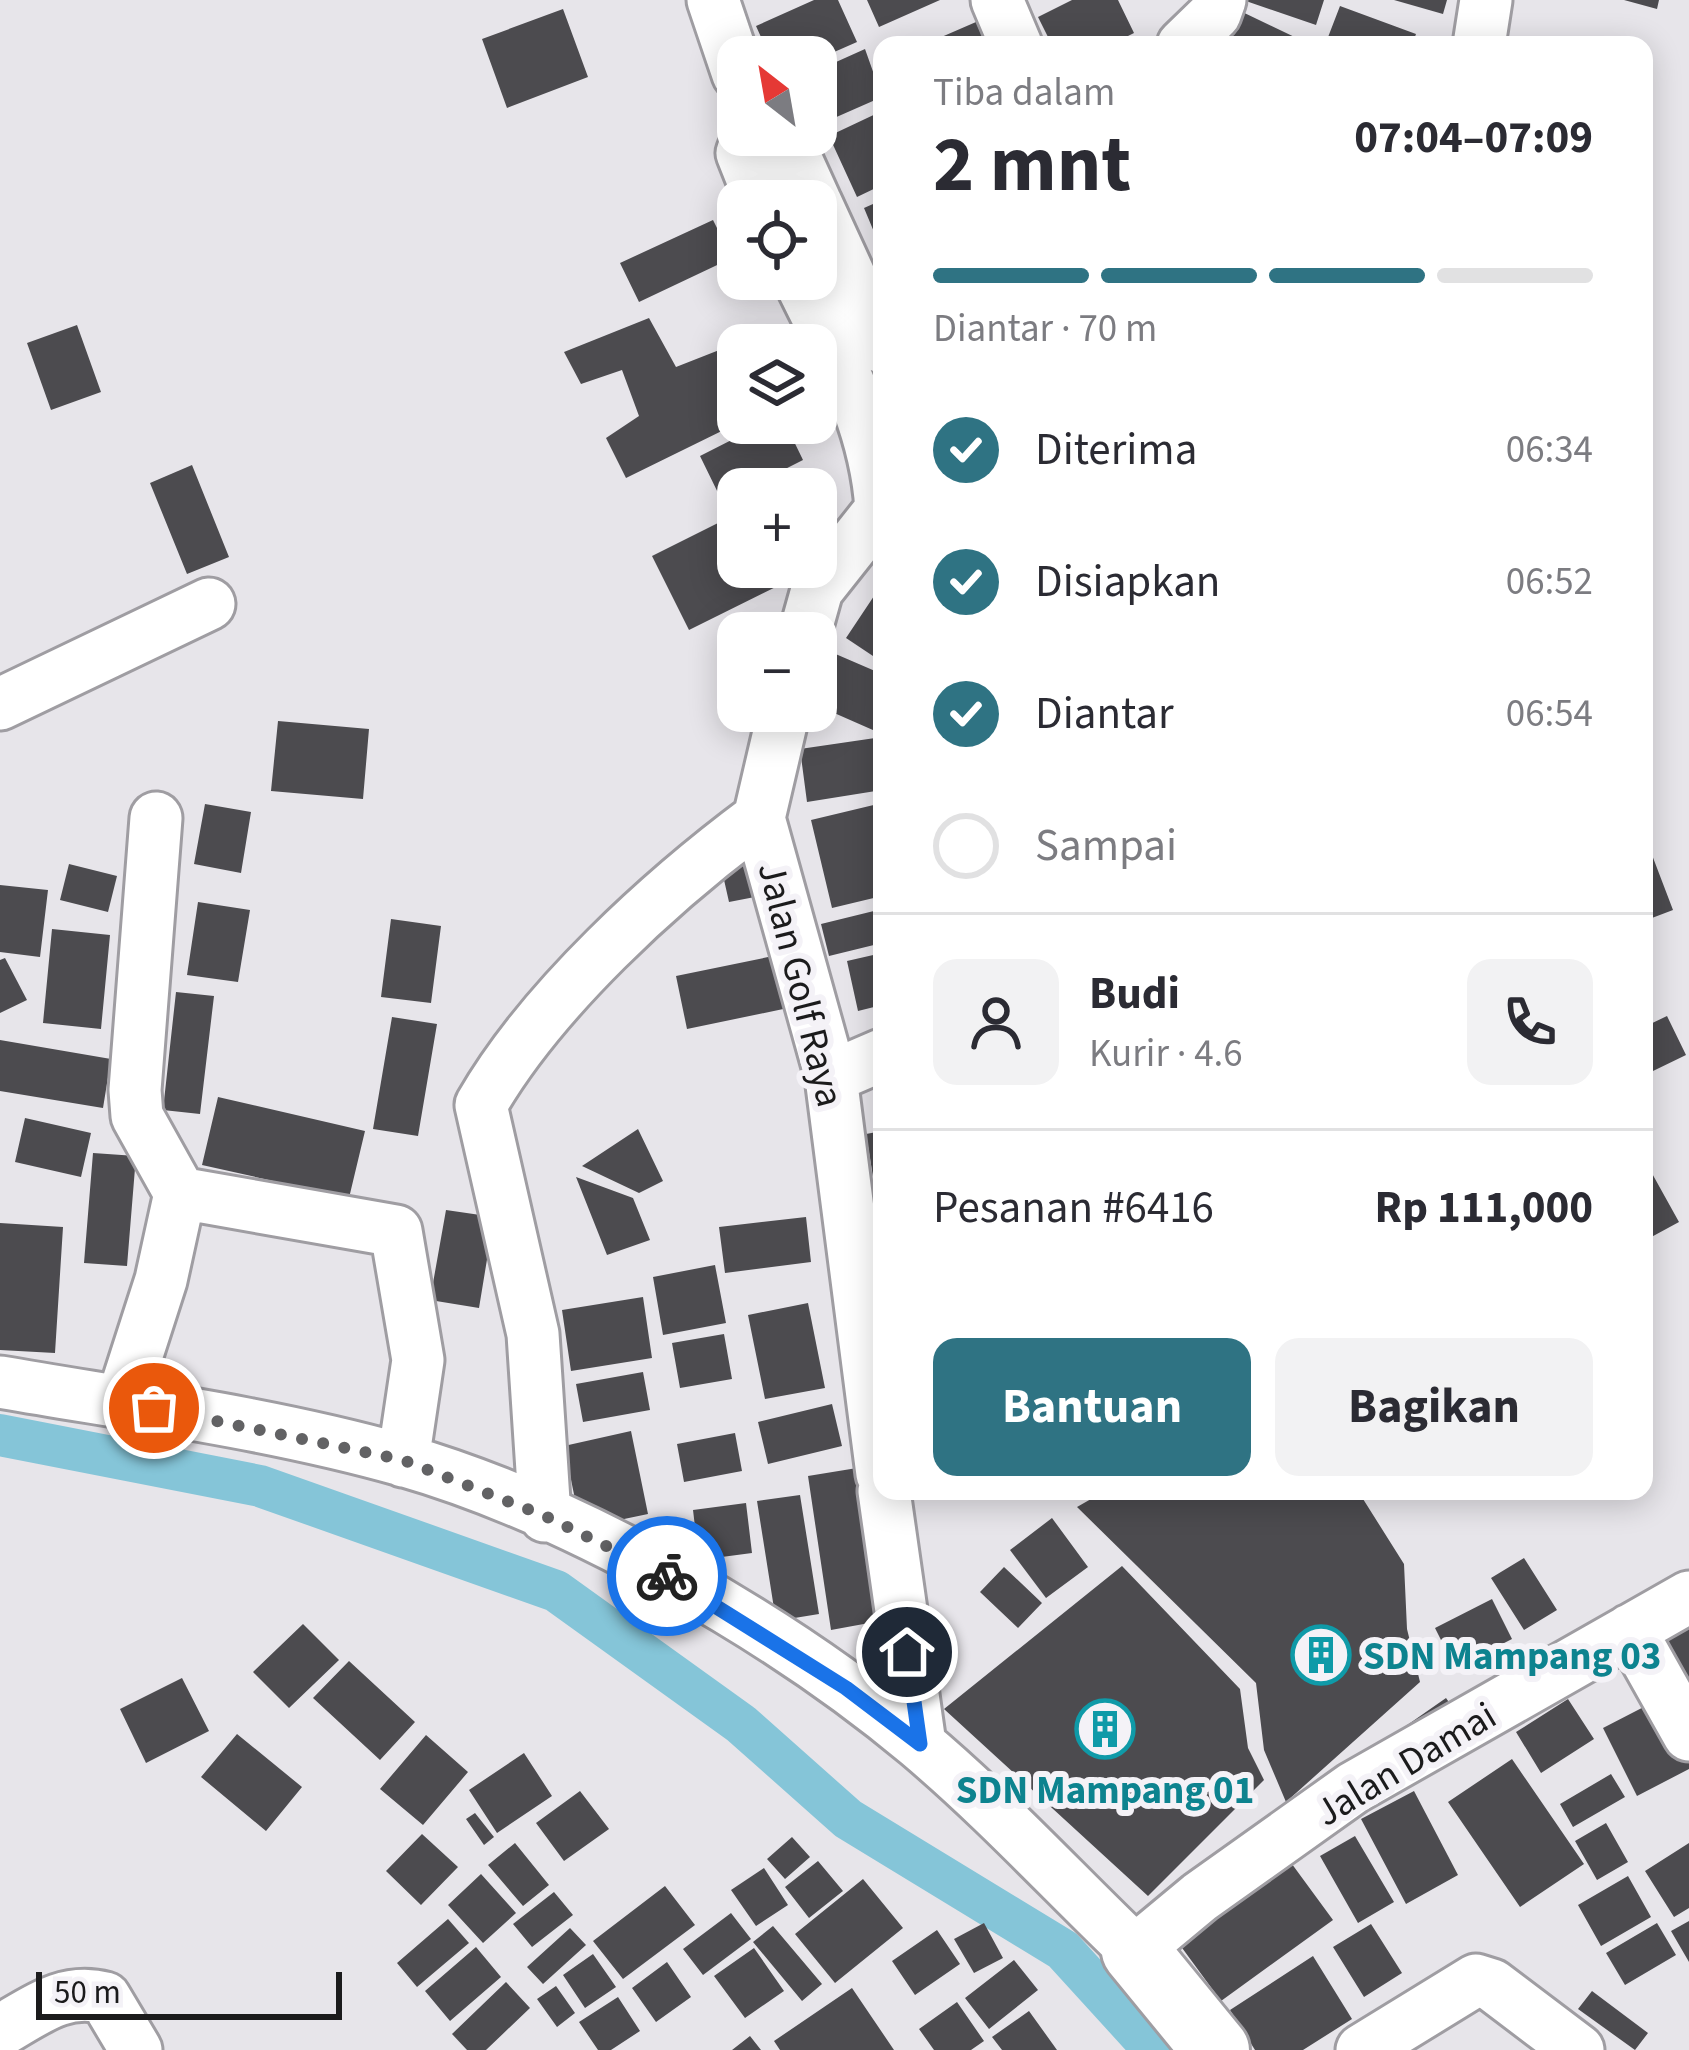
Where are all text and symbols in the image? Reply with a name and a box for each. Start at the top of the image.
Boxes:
north arrow [717,36,837,156]
map controls [717,36,837,732]
text: Tiba dalam [933,65,1115,121]
text: 07:04–07:09 [1354,106,1593,170]
text: 2 mnt [933,110,1131,221]
button: locate [717,180,837,300]
text: Diantar · 70 m [933,301,1157,357]
button: layers [717,324,837,444]
icon: check [933,417,999,483]
text: Diterima [1035,418,1197,482]
text: 06:34 [1506,422,1593,478]
button: + [717,468,837,588]
icon: check [933,549,999,615]
text: Disiapkan [1035,550,1220,614]
text: 06:52 [1506,554,1593,610]
button: − [717,612,837,732]
icon: check [933,681,999,747]
text: Diantar [1035,682,1174,746]
text: 06:54 [1506,686,1593,742]
text: Sampai [1035,814,1177,878]
street label: Jalan Golf Raya [743,856,857,1113]
button: person [933,959,1059,1085]
button: phone [1467,959,1593,1085]
text: Budi [1089,962,1180,1026]
text: Kurir · 4.6 [1089,1026,1243,1082]
text: Pesanan #6416 [933,1176,1214,1240]
text: Rp 111,000 [1375,1176,1593,1240]
button: Bantuan [933,1338,1251,1476]
button: Bagikan [1275,1338,1593,1476]
pin [103,1357,205,1459]
icon: bag [121,1375,187,1441]
courier [607,1516,727,1636]
icon: bike [634,1543,700,1609]
pin [856,1601,958,1703]
icon: home [874,1619,940,1685]
building icon: SDN Mampang 03 [1290,1624,1352,1686]
place label: SDN Mampang 03 [1363,1629,1661,1685]
street label: Jalan Damai [1305,1689,1507,1841]
building icon: SDN Mampang 01 [1074,1698,1136,1760]
place label: SDN Mampang 01 [956,1763,1254,1819]
scale bar [36,1966,342,2019]
text: 50 m [54,1969,121,2016]

